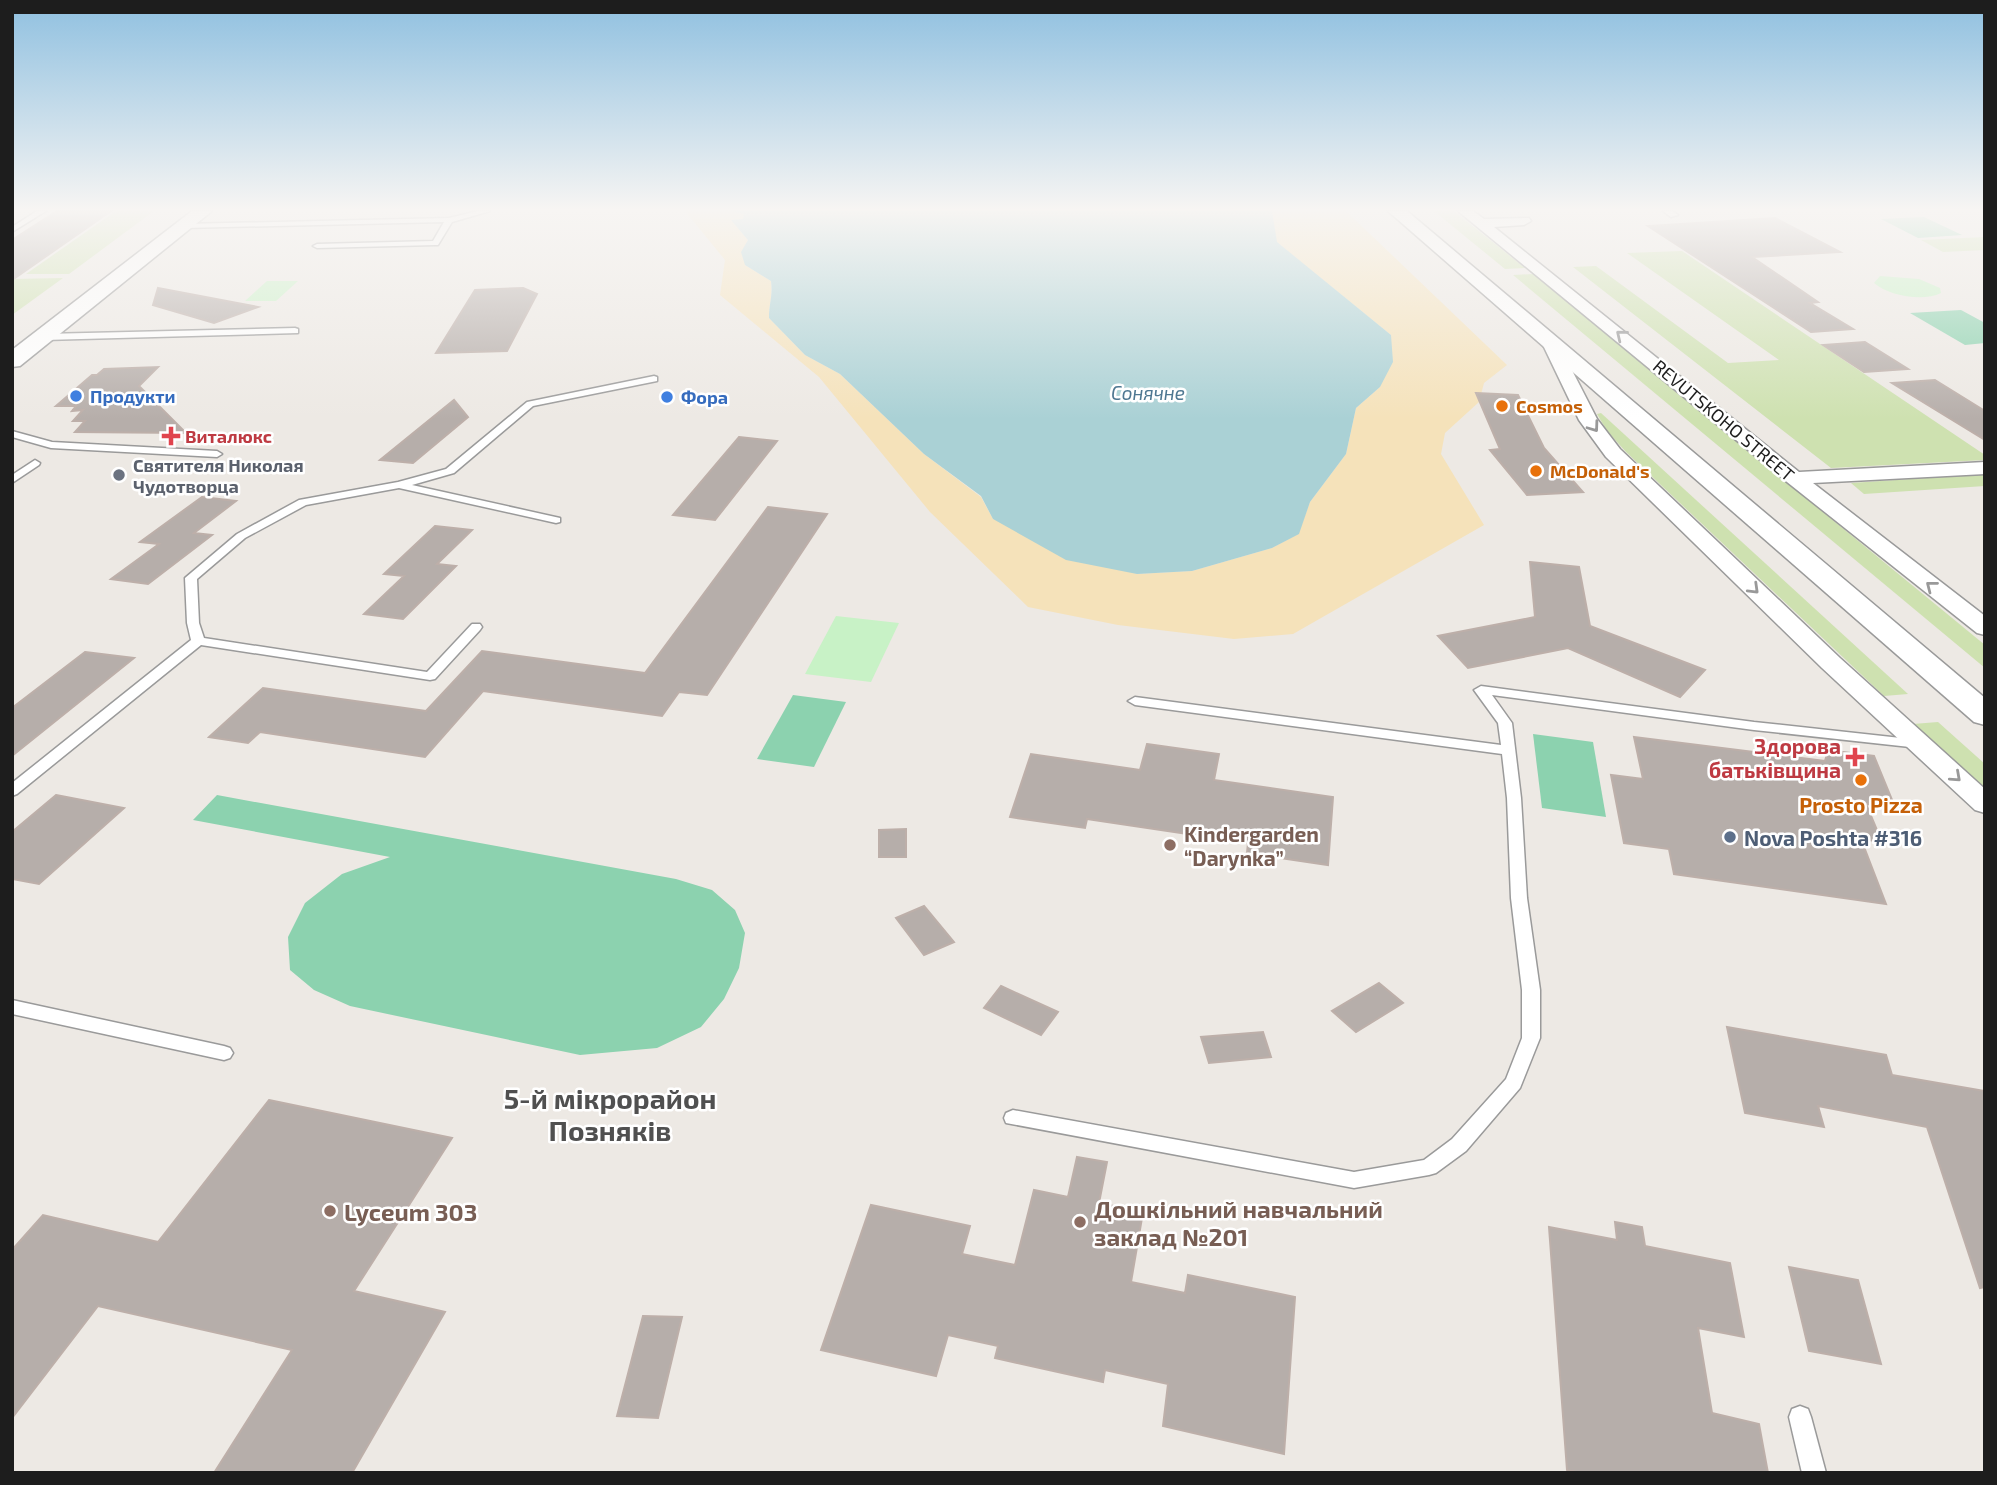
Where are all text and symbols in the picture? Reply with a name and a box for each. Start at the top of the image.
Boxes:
one-way arrow [1616,331,1629,343]
street label: REVUTSKOHO STREET [1649,355,1799,486]
water label: Сонячне [1111,381,1185,404]
place label: Продукти [90,385,175,407]
place label: Фора [681,386,728,408]
marker: Продукти [68,388,84,404]
marker: Фора [659,389,675,405]
place label: Cosmos [1516,395,1583,417]
marker: Cosmos [1494,398,1510,414]
one-way arrow [1586,419,1598,432]
place label: Виталюкс [185,425,272,447]
marker: Виталюкс [163,428,179,444]
place label: Святителя Николая Чудотворца [133,454,304,497]
place label: McDonald's [1550,460,1650,482]
marker: McDonald's [1528,463,1544,479]
marker: Святителя Николая Чудотворца [111,467,127,483]
one-way arrow [1745,580,1758,593]
one-way arrow [1926,581,1939,594]
place label: Здорова батьківщина [1709,733,1841,782]
marker: Здорова батьківщина [1847,749,1863,765]
one-way arrow [1948,769,1961,782]
marker: Prosto Pizza [1853,772,1869,788]
place label: Prosto Pizza [1799,792,1923,817]
place label: Kindergarden “Darynka” [1184,821,1319,871]
place label: Nova Poshta #316 [1744,825,1922,850]
marker: Nova Poshta #316 [1722,829,1738,845]
marker: Kindergarden “Darynka” [1162,837,1178,853]
district label: 5-й мікрорайон Позняків [504,1081,716,1147]
place label: Дошкільний навчальний заклад №201 [1094,1194,1383,1251]
place label: Lyceum 303 [344,1197,477,1226]
marker: Lyceum 303 [322,1203,338,1219]
marker: Дошкільний навчальний заклад №201 [1072,1214,1088,1230]

